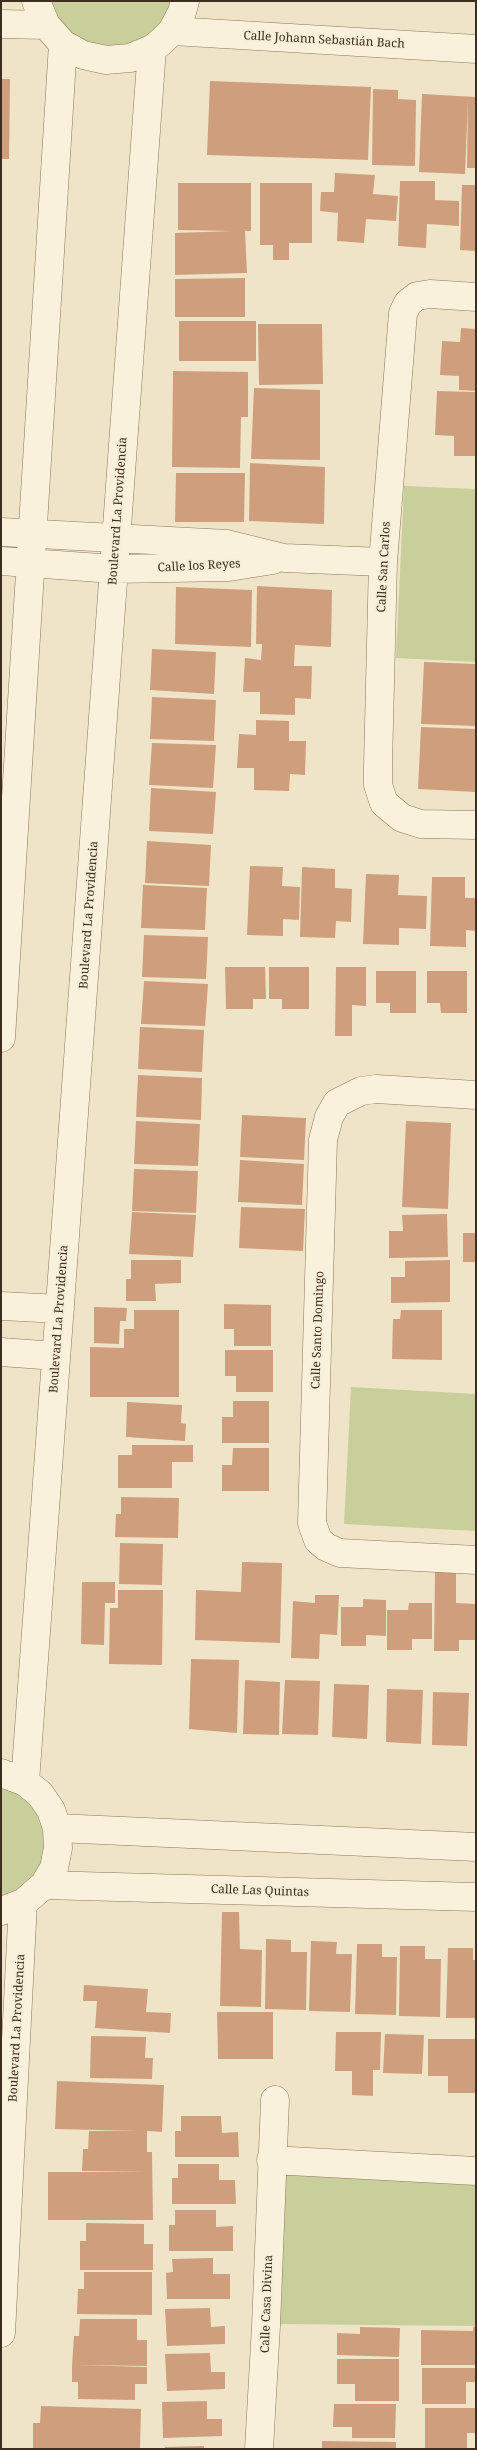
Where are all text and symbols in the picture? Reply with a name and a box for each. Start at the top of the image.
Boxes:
street label: Calle Johann Sebastián Bach [243,29,405,51]
street label: Boulevard La Providencia [106,436,130,586]
street label: Calle San Carlos [374,521,394,613]
street label: Calle los Reyes [157,557,241,575]
street label: Boulevard La Providencia [77,840,101,990]
street label: Boulevard La Providencia [47,1244,71,1394]
street label: Calle Santo Domingo [309,1271,327,1389]
street label: Calle Las Quintas [211,1882,309,1900]
street label: Boulevard La Providencia [6,1954,28,2102]
street label: Calle Casa Divina [258,2255,276,2353]

